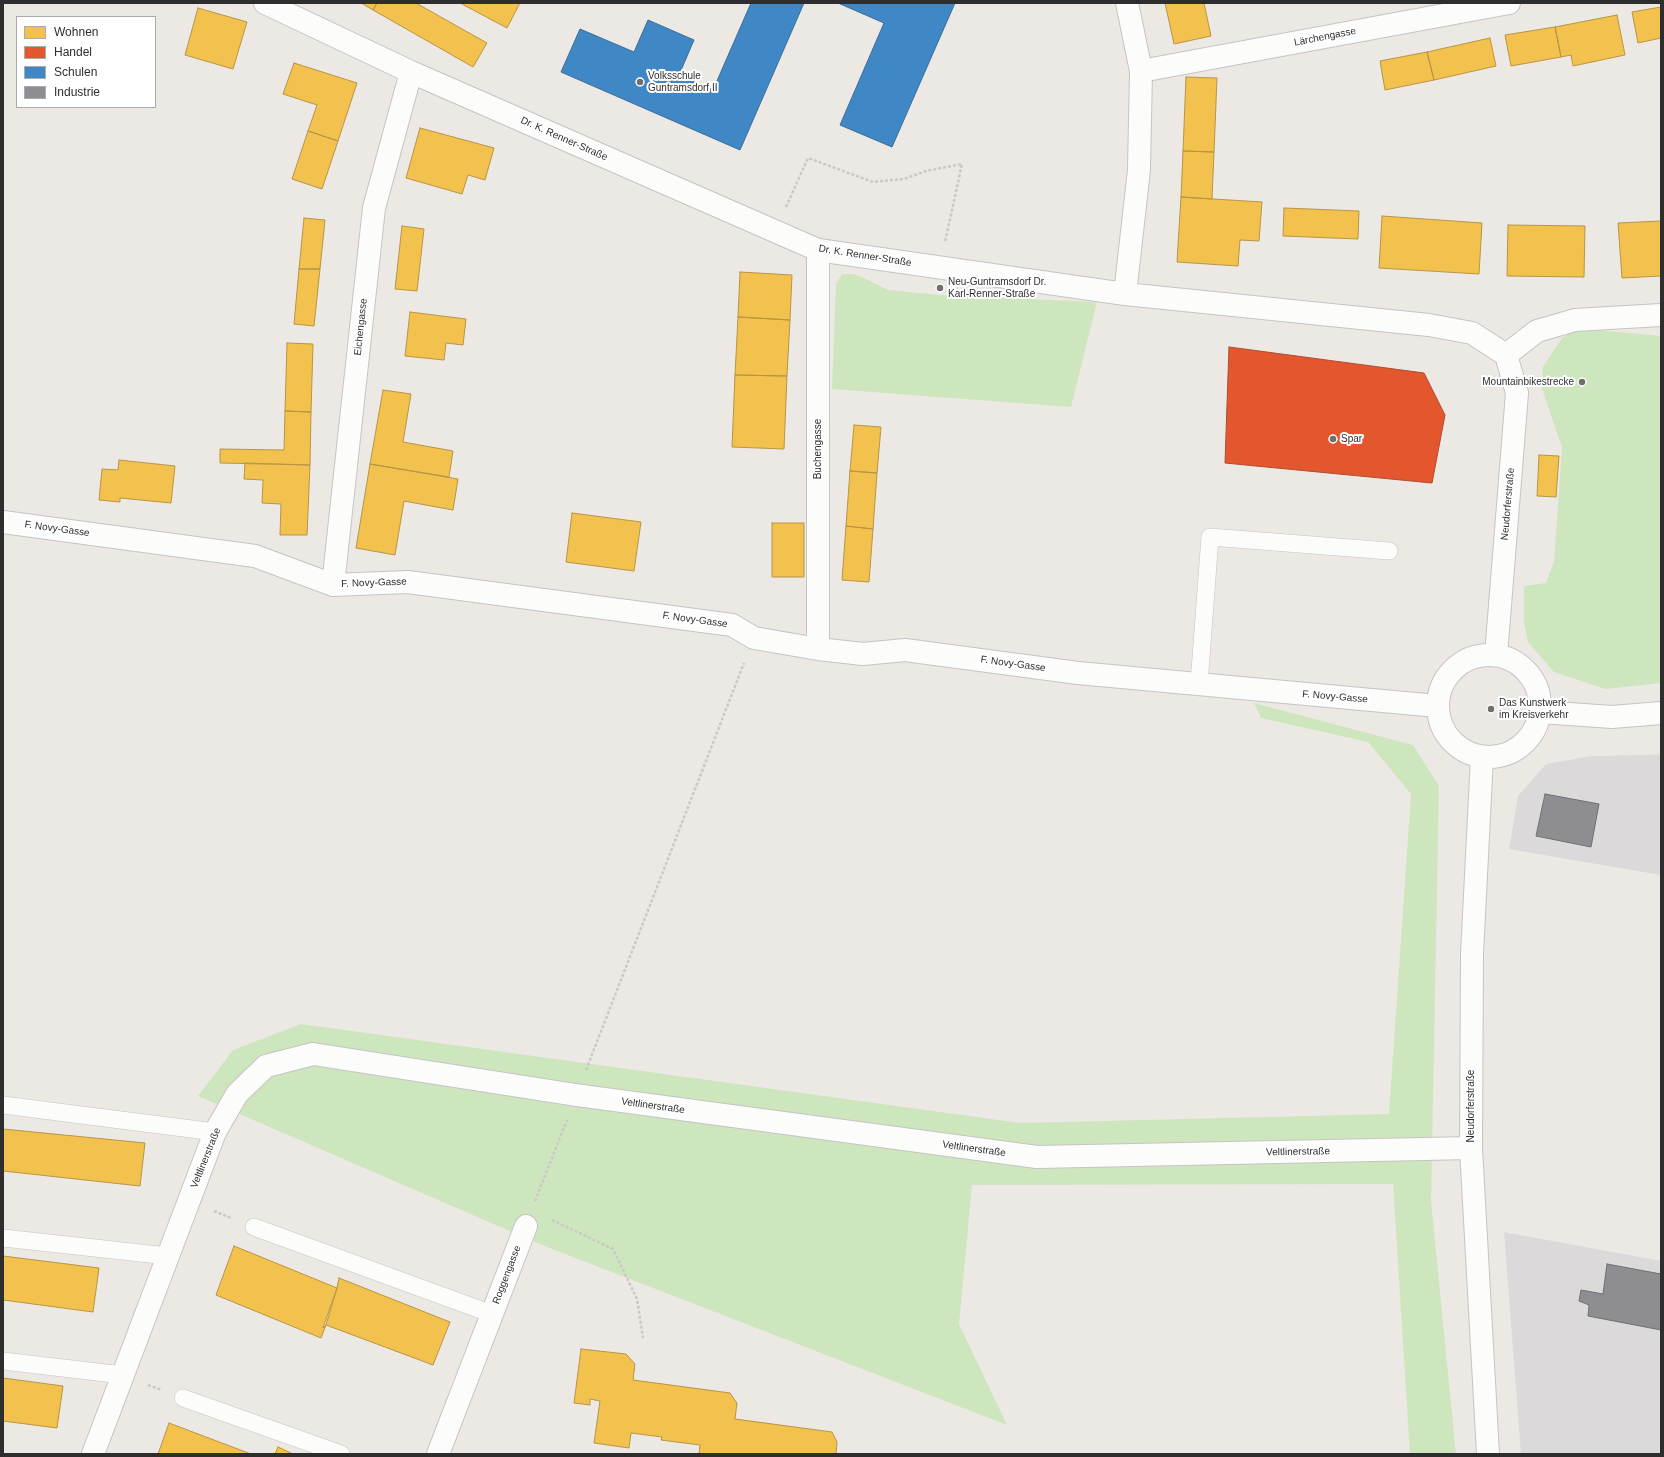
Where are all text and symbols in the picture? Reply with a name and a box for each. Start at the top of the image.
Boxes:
legend [16,16,156,108]
text: Wohnen [54,25,98,39]
street label: Lärchengasse [1293,25,1357,49]
text: Handel [54,45,92,59]
text: Schulen [54,65,97,79]
place label: Volksschule Guntramsdorf II [648,70,717,94]
marker: Volksschule Guntramsdorf II [635,77,645,87]
text: Industrie [54,85,100,99]
street label: Dr. K. Renner-Straße [519,114,609,164]
street label: Dr. K. Renner-Straße [818,243,912,269]
place label: Neu-Guntramsdorf Dr. Karl-Renner-Straße [948,276,1046,300]
marker: Neu-Guntramsdorf Dr. Karl-Renner-Straße [935,283,945,293]
street label: Eichengasse [352,298,370,356]
place label: Mountainbikestrecke [1482,376,1574,388]
marker: Mountainbikestrecke [1577,377,1587,387]
street label: Buchengasse [812,419,824,479]
place label: Spar [1341,433,1362,445]
marker: Spar [1328,434,1338,444]
street label: Neudorferstraße [1499,467,1517,541]
street label: F. Novy-Gasse [24,518,90,540]
street label: F. Novy-Gasse [341,576,407,590]
street label: F. Novy-Gasse [662,609,728,631]
street label: F. Novy-Gasse [980,653,1046,675]
street label: F. Novy-Gasse [1302,688,1368,706]
place label: Das Kunstwerk im Kreisverkehr [1499,697,1568,720]
marker: Das Kunstwerk im Kreisverkehr [1486,704,1496,714]
street label: Neudorferstraße [1465,1070,1477,1142]
street label: Veltlinerstraße [621,1096,685,1116]
street label: Veltlinerstraße [188,1126,224,1190]
street label: Veltlinerstraße [942,1139,1006,1159]
street label: Veltlinerstraße [1266,1145,1330,1159]
street label: Roggengasse [490,1244,524,1306]

